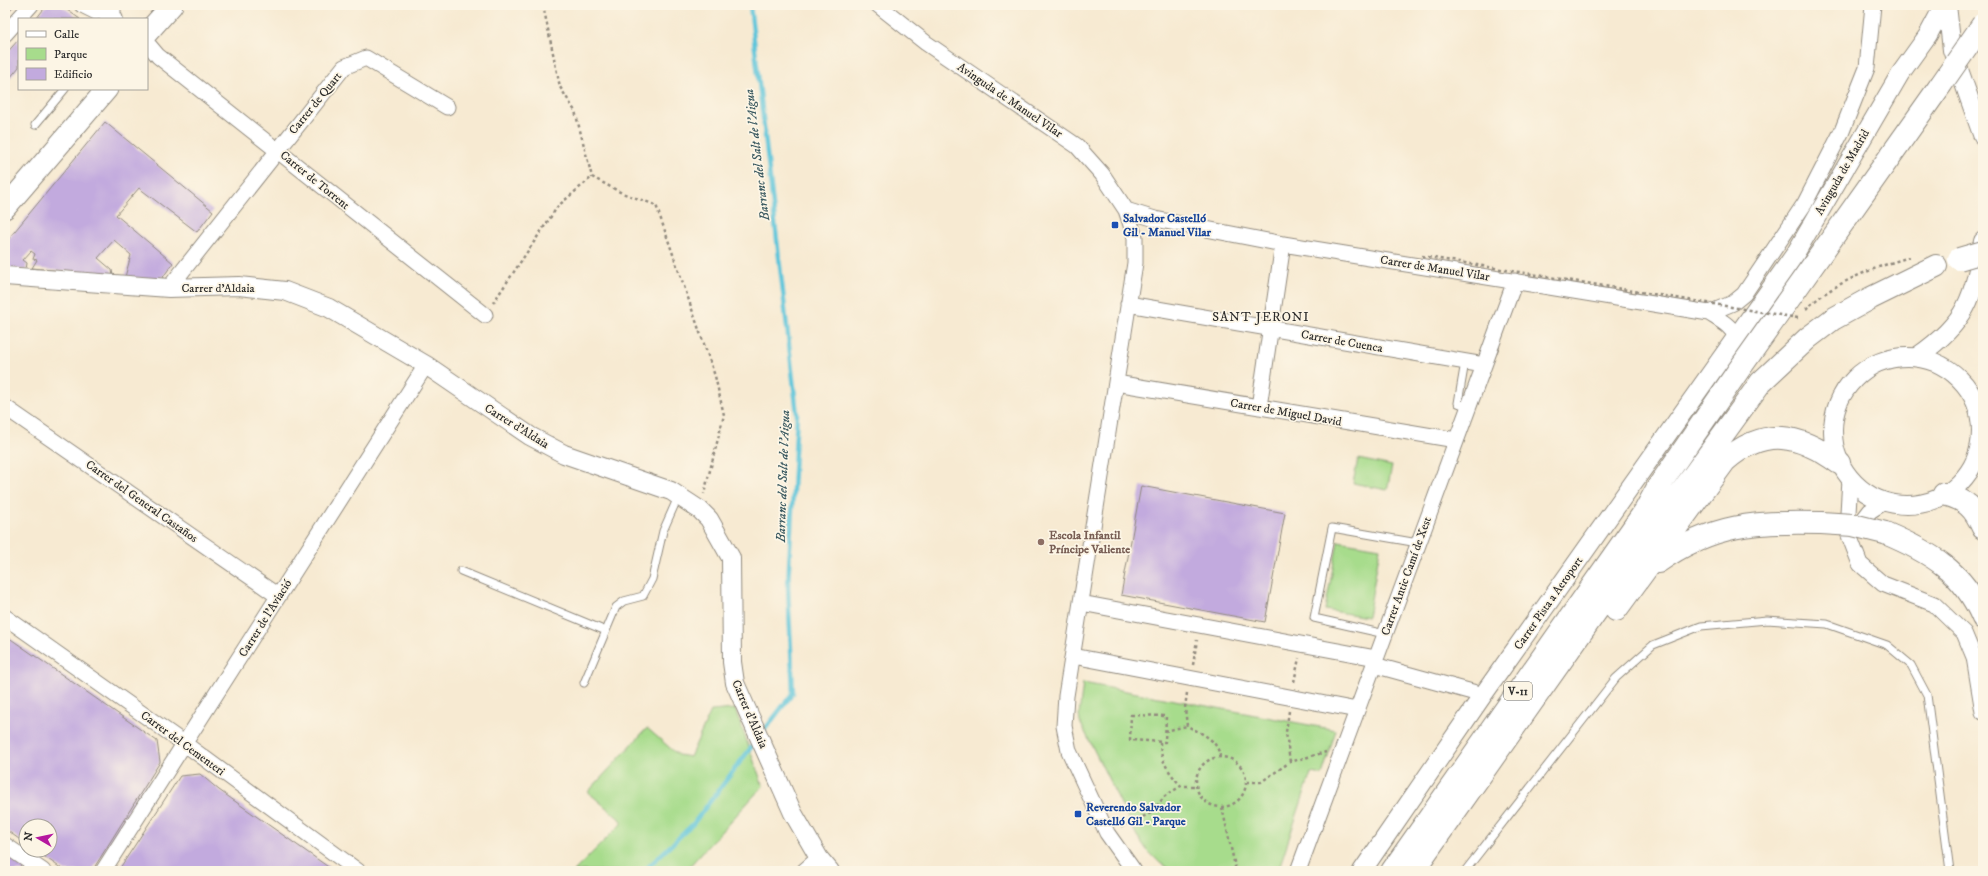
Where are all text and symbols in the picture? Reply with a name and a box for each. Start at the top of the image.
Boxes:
legend [18,18,148,90]
text: Calle [54,27,79,42]
text: Parque [54,47,87,62]
street label: Avinguda de Manuel Vilar [954,60,1066,142]
text: Edificio [54,67,93,82]
street label: Carrer de Quart [286,69,345,137]
water label: Barranc del Salt de l'Aigua [741,88,773,223]
street label: Avinguda de Madrid [1812,127,1873,218]
street label: Carrer de Torrent [277,148,353,213]
place label: Salvador Castelló Gil - Manuel Vilar [1123,211,1212,240]
marker: Salvador Castelló Gil - Manuel Vilar [1110,220,1120,230]
street label: Carrer de Manuel Vilar [1379,252,1491,285]
street label: Carrer d’Aldaia [181,281,255,296]
district label: SANT JERONI [1212,309,1310,325]
street label: Carrer de Cuenca [1300,327,1385,356]
street label: Carrer de Miguel David [1229,395,1343,430]
street label: Carrer d’Aldaia [482,401,553,453]
water label: Barranc del Salt de l'Aigua [773,409,793,543]
street label: Carrer del General Castaños [83,457,201,546]
street label: Carrer Antic Camí de Xest [1378,515,1435,638]
place label: Escola Infantil Príncipe Valiente [1049,528,1130,557]
marker: Escola Infantil Príncipe Valiente [1036,537,1046,547]
street label: Carrer Pista a Aeroport [1511,554,1586,653]
street label: Carrer de l’Aviació [236,577,295,660]
street label: Carrer d’Aldaia [728,678,771,752]
road number: V-11 [1504,682,1532,700]
street label: Carrer del Cementeri [138,708,228,779]
place label: Reverendo Salvador Castelló Gil - Parque [1086,800,1186,829]
marker: Reverendo Salvador Castelló Gil - Parque [1073,809,1083,819]
north arrow [18,818,58,858]
text: N [21,831,37,842]

